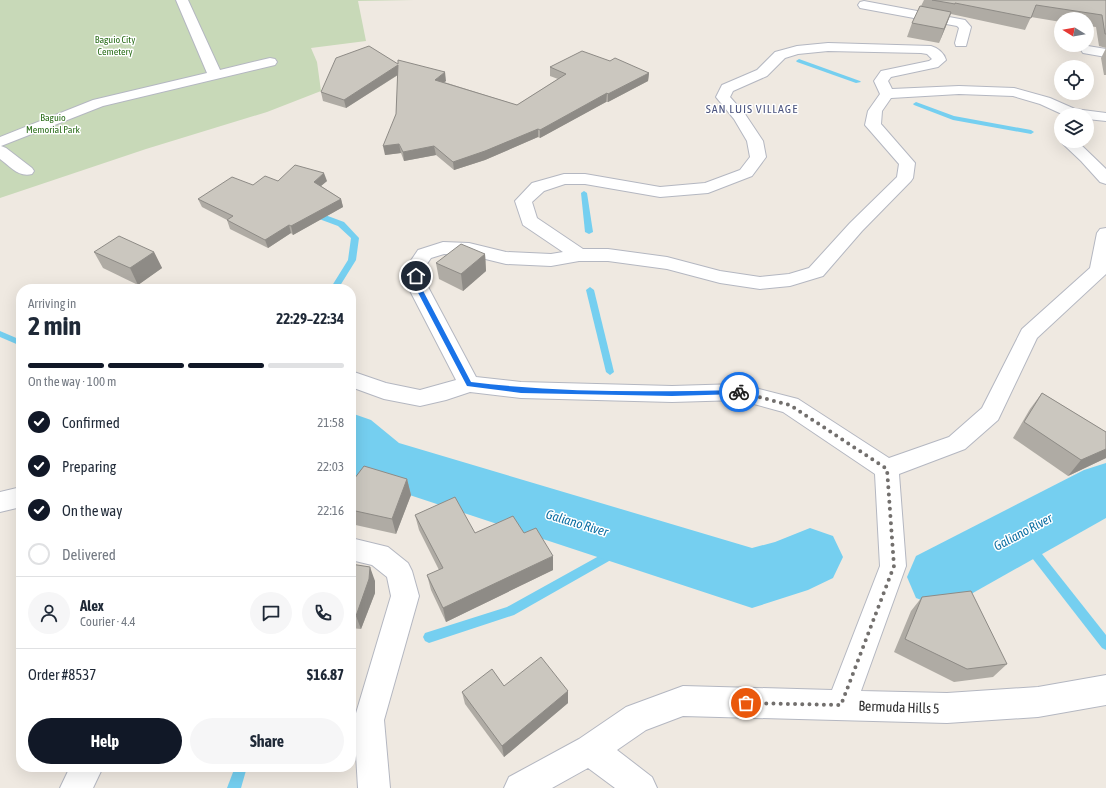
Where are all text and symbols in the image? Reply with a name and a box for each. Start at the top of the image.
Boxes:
north arrow [1054,12,1094,52]
map controls [1054,12,1094,148]
park label: Baguio City Cemetery [95,34,135,57]
button: locate [1054,60,1094,100]
district label: SAN LUIS VILLAGE [706,102,798,116]
button: layers [1054,108,1094,148]
park label: Baguio Memorial Park [26,112,80,135]
pin [399,259,433,293]
icon: home [405,265,427,287]
text: Arriving in [28,296,76,311]
text: 22:29–22:34 [276,310,344,327]
text: 2 min [28,311,81,341]
courier [719,372,759,412]
text: On the way · 100 m [28,374,116,389]
icon: bike [728,381,750,403]
icon: check [28,411,50,433]
text: Confirmed [62,414,120,431]
text: 21:58 [317,415,344,430]
icon: check [28,455,50,477]
text: Preparing [62,458,116,475]
text: 22:03 [317,459,344,474]
icon: check [28,499,50,521]
text: On the way [62,502,123,519]
text: 22:16 [317,503,344,518]
water label: Galiano River [544,506,611,540]
water label: Galiano River [991,510,1056,554]
text: Delivered [62,546,116,563]
button: person [28,592,70,634]
button: chat [250,592,292,634]
button: phone [302,592,344,634]
text: Alex [80,597,104,614]
text: Courier · 4.4 [80,614,136,629]
text: Order #8537 [28,666,96,683]
text: $16.87 [307,666,344,683]
pin [729,686,763,720]
icon: bag [735,692,757,714]
street label: Bermuda Hills 5 [858,698,940,716]
button: Help [28,718,182,764]
button: Share [190,718,344,764]

